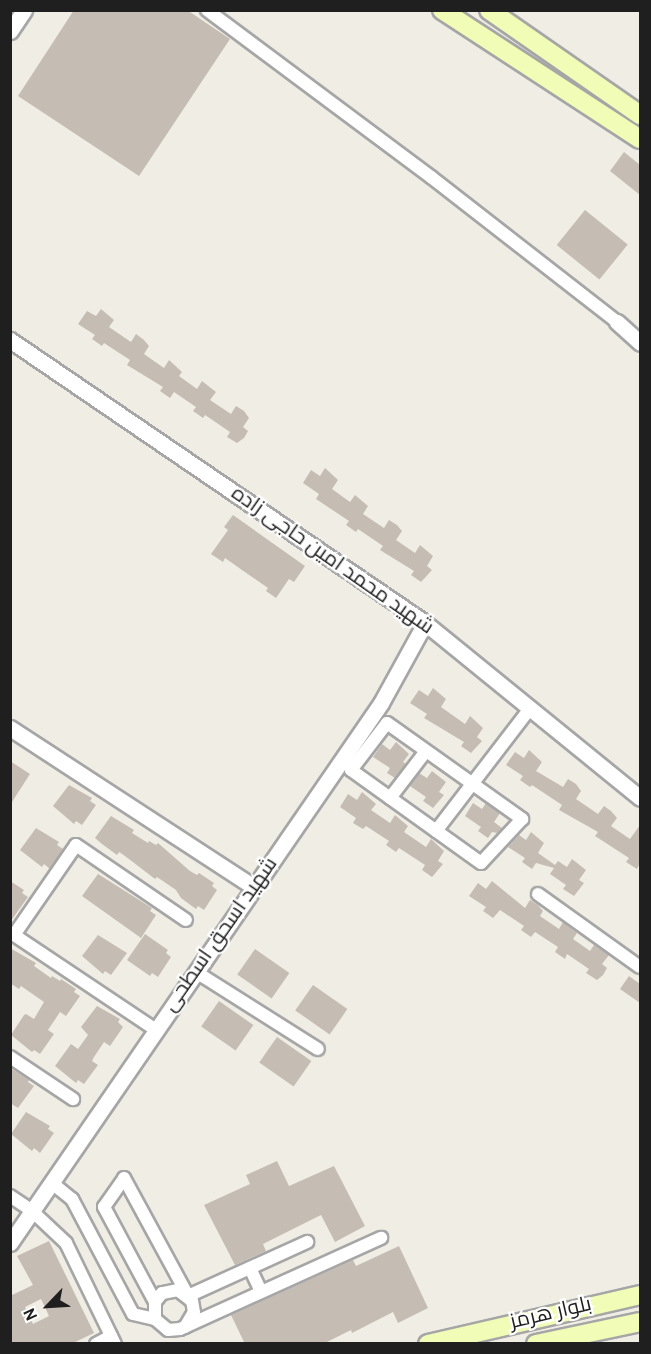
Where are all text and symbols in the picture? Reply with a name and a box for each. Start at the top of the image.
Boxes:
street label: شهید محمد امین حاجی زاده [226,481,438,641]
street label: شهید اسحق اسطحی [158,853,284,1017]
north arrow [18,1276,78,1336]
street label: بلوار هرمز [508,1292,594,1336]
text: N [20,1304,43,1323]

